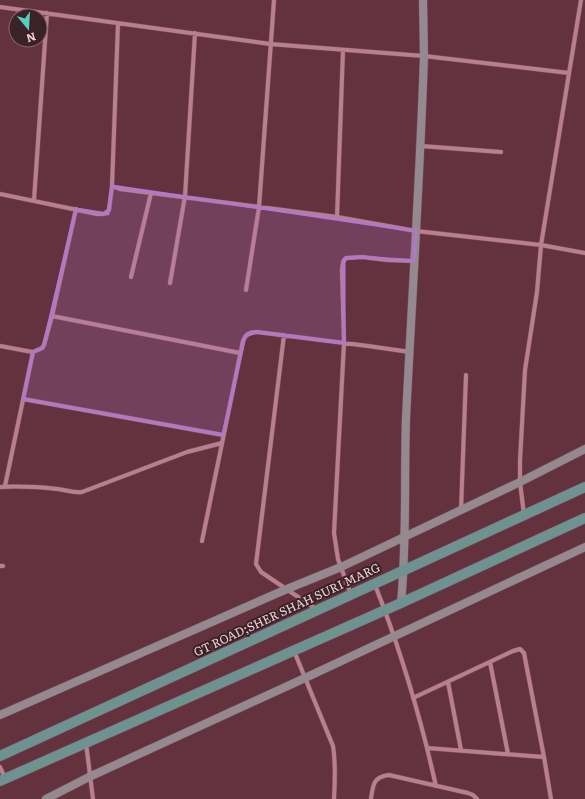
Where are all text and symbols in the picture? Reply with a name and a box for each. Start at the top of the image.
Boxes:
north arrow [8,8,48,48]
text: N [25,29,38,47]
street label: GT ROAD;SHER SHAH SURI MARG [190,558,383,660]

